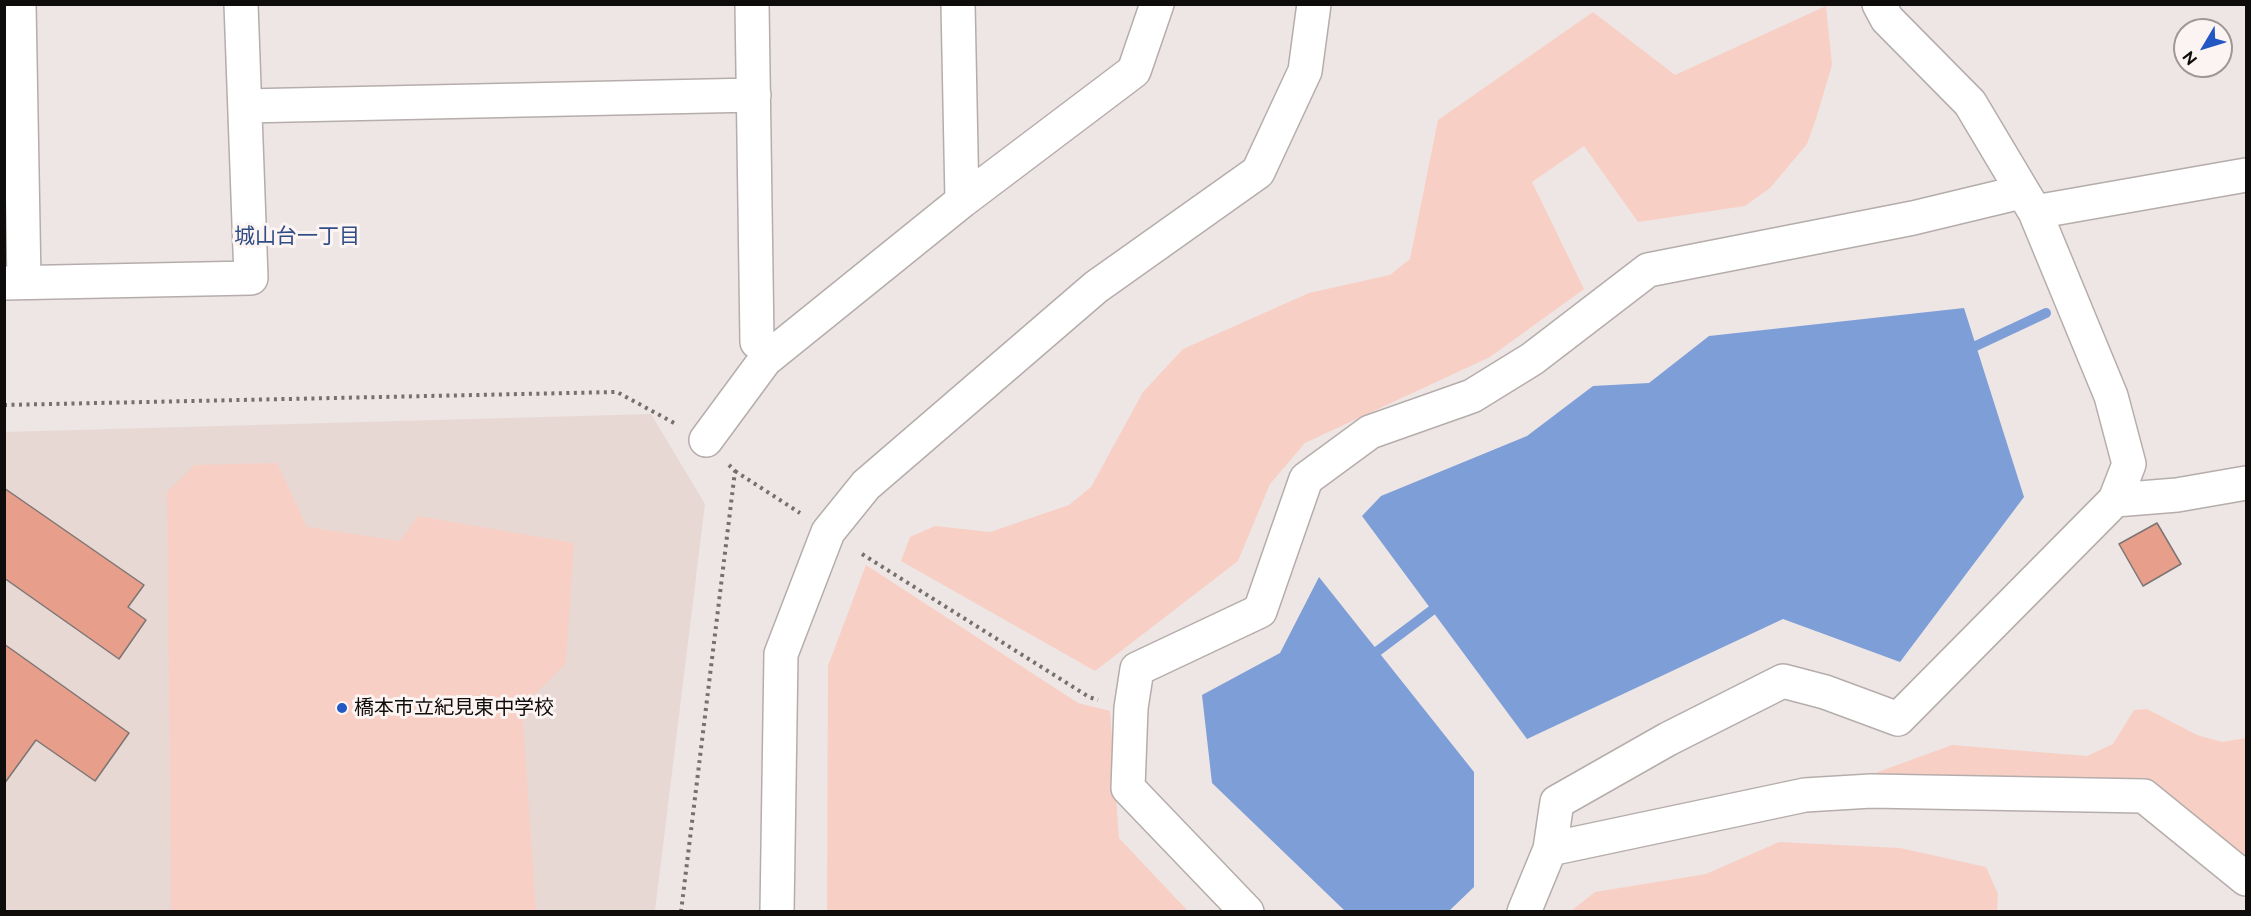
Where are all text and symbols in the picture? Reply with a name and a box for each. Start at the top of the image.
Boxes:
north arrow [2173,18,2233,78]
text: N [2179,47,2201,69]
district label: 城山台一丁目 [234,224,360,250]
place label: 橋本市立紀見東中学校 [354,696,554,720]
marker: 橋本市立紀見東中学校 [335,701,349,715]

